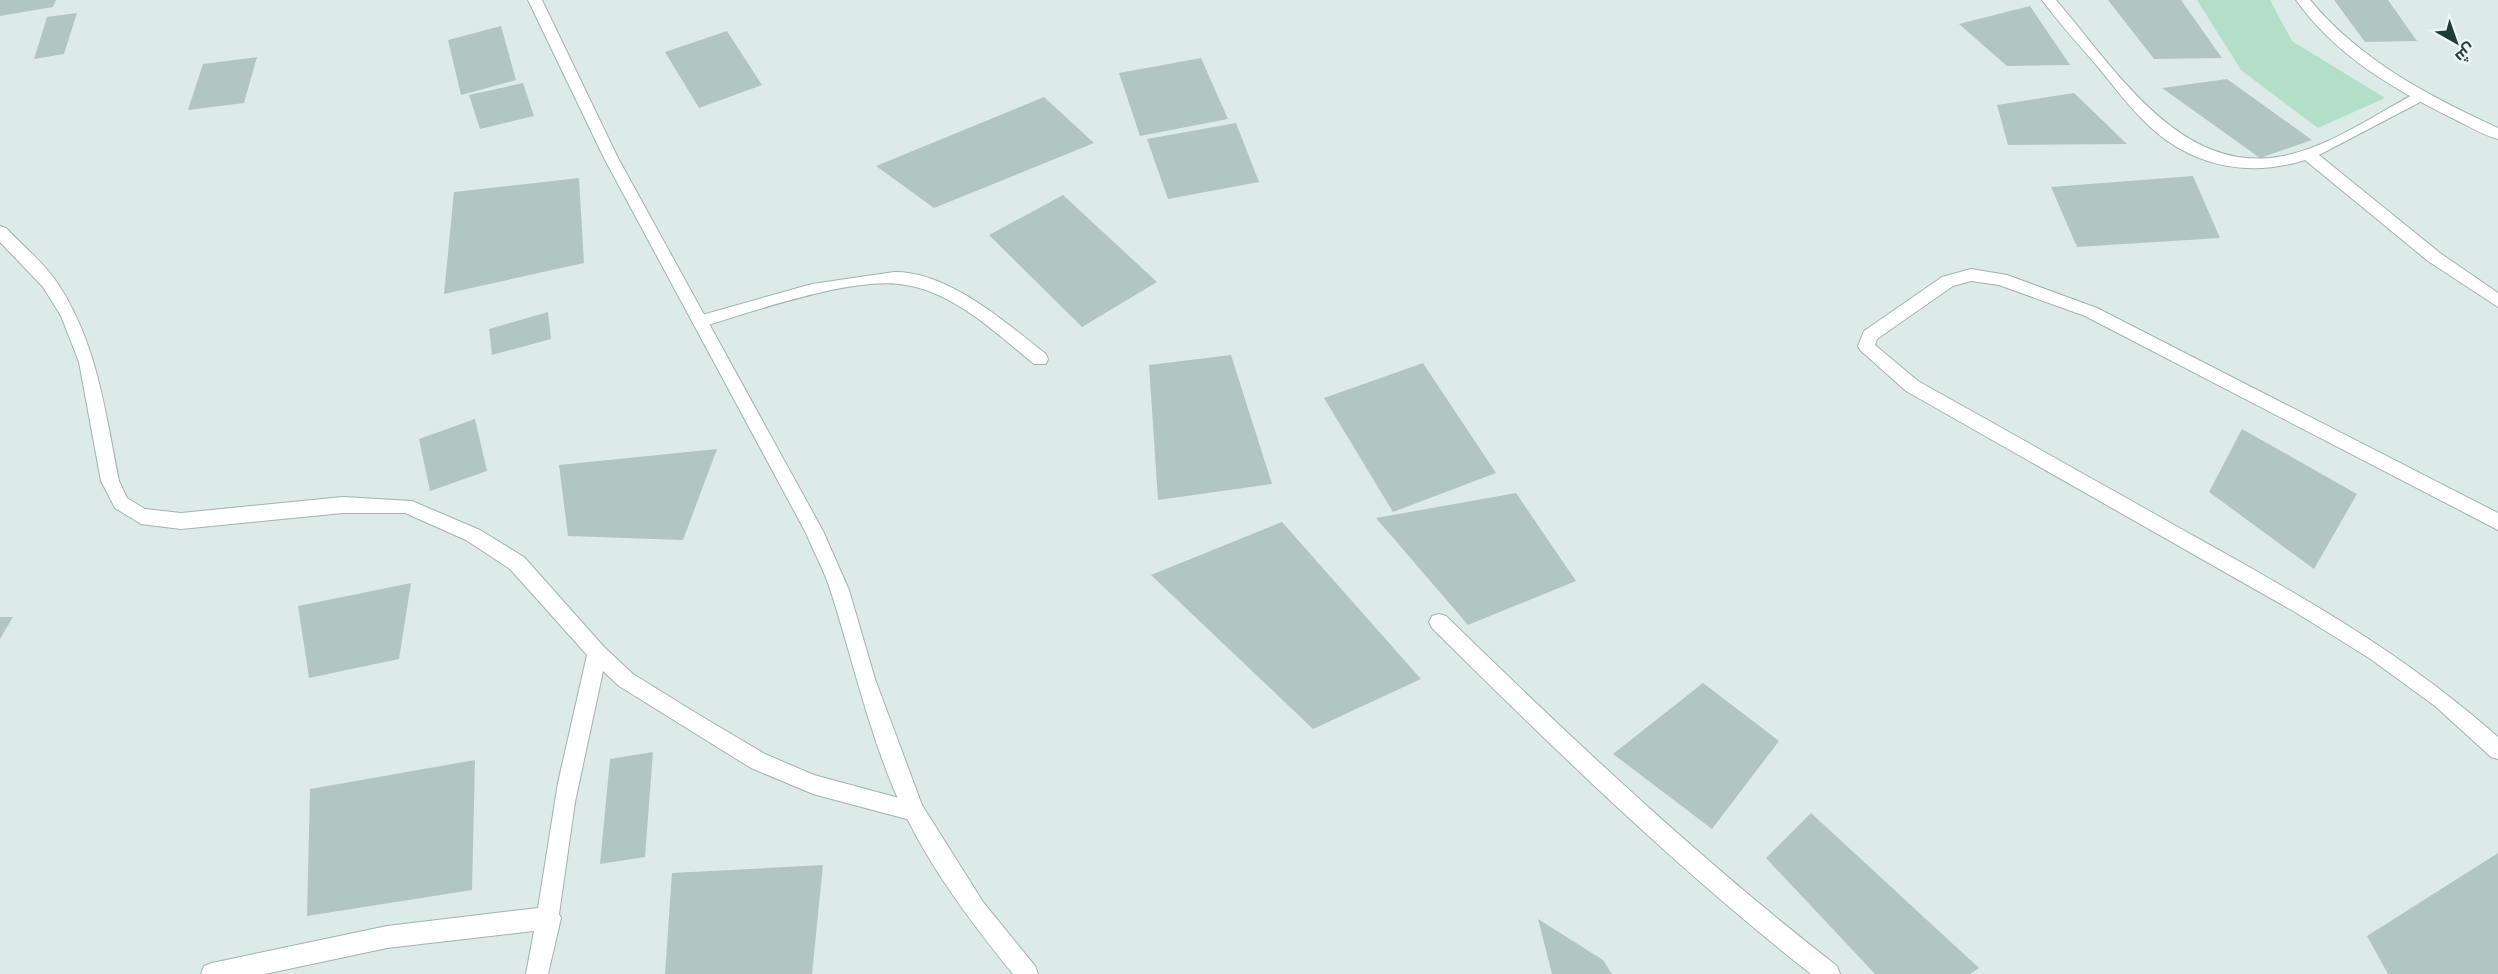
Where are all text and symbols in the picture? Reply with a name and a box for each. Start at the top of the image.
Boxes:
north arrow [2426,12,2486,72]
text: ش [2451,39,2479,67]

